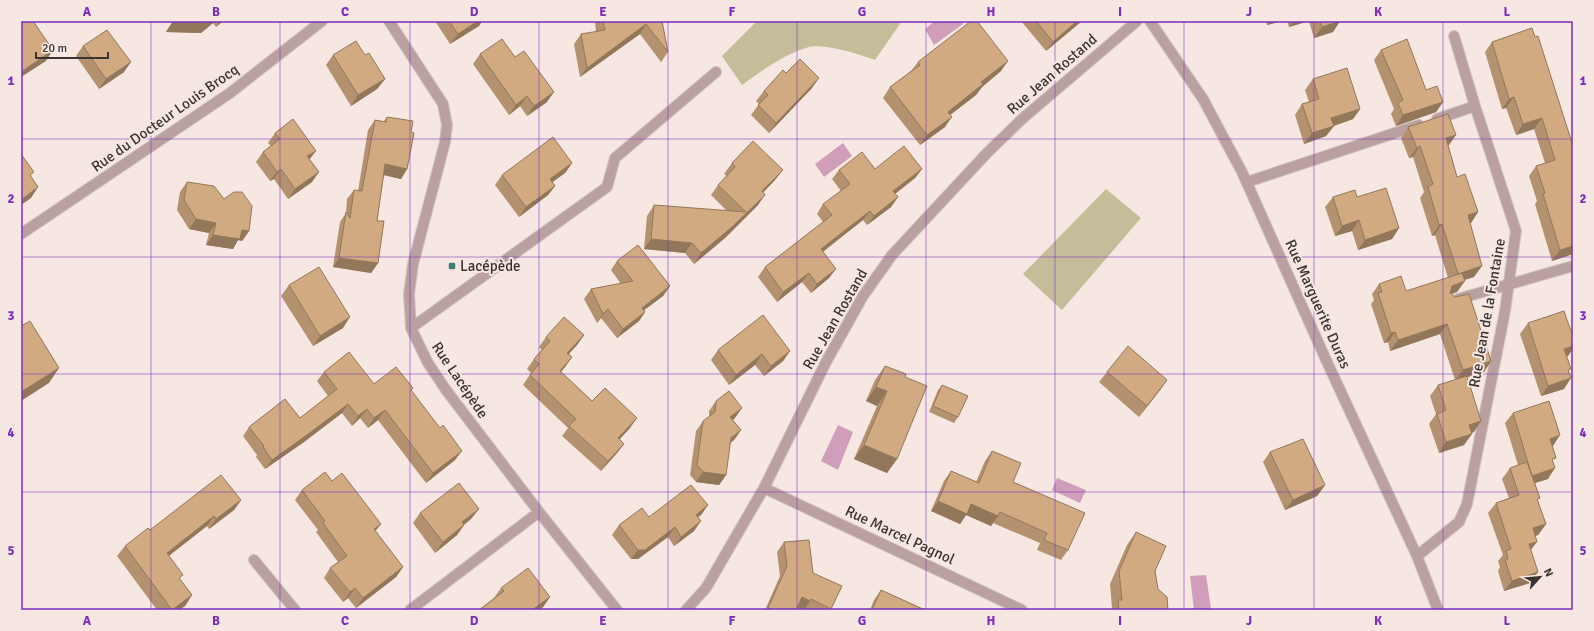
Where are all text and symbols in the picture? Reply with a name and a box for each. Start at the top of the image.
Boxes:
text: A [83,4,92,20]
text: B [212,4,220,20]
text: C [341,4,349,20]
text: D [470,4,479,20]
text: E [599,4,607,20]
text: F [729,4,736,20]
text: G [858,4,866,20]
text: H [987,4,995,20]
text: I [1118,4,1122,20]
text: J [1246,4,1252,20]
text: K [1374,4,1382,20]
text: L [1504,4,1511,20]
street label: Rue Jean Rostand [1003,30,1101,118]
scale bar [36,34,108,60]
text: 20 m [42,41,67,56]
street label: Rue du Docteur Louis Brocq [88,60,242,176]
text: 1 [7,73,15,89]
text: 1 [1579,73,1587,89]
text: 2 [7,191,15,207]
text: 2 [1579,191,1587,207]
street label: Rue Marguerite Duras [1281,237,1355,372]
street label: Rue Jean de la Fontaine [1465,237,1509,389]
place label: Lacépède [460,257,521,275]
marker: Lacépède [447,261,457,271]
street label: Rue Jean Rostand [799,265,871,372]
text: 3 [7,308,15,324]
text: 3 [1579,308,1587,324]
street label: Rue Lacépède [428,338,492,422]
text: 4 [7,425,15,441]
text: 4 [1579,425,1587,441]
street label: Rue Marcel Pagnol [842,502,958,568]
text: 5 [7,543,15,559]
text: 5 [1579,543,1587,559]
north arrow [1520,557,1560,597]
text: N [1541,566,1556,579]
text: A [83,613,92,629]
text: B [212,613,220,629]
text: C [341,613,349,629]
text: D [470,613,479,629]
text: E [599,613,607,629]
text: F [729,613,736,629]
text: G [858,613,866,629]
text: H [987,613,995,629]
text: I [1118,613,1122,629]
text: J [1246,613,1252,629]
text: K [1374,613,1382,629]
text: L [1504,613,1511,629]

